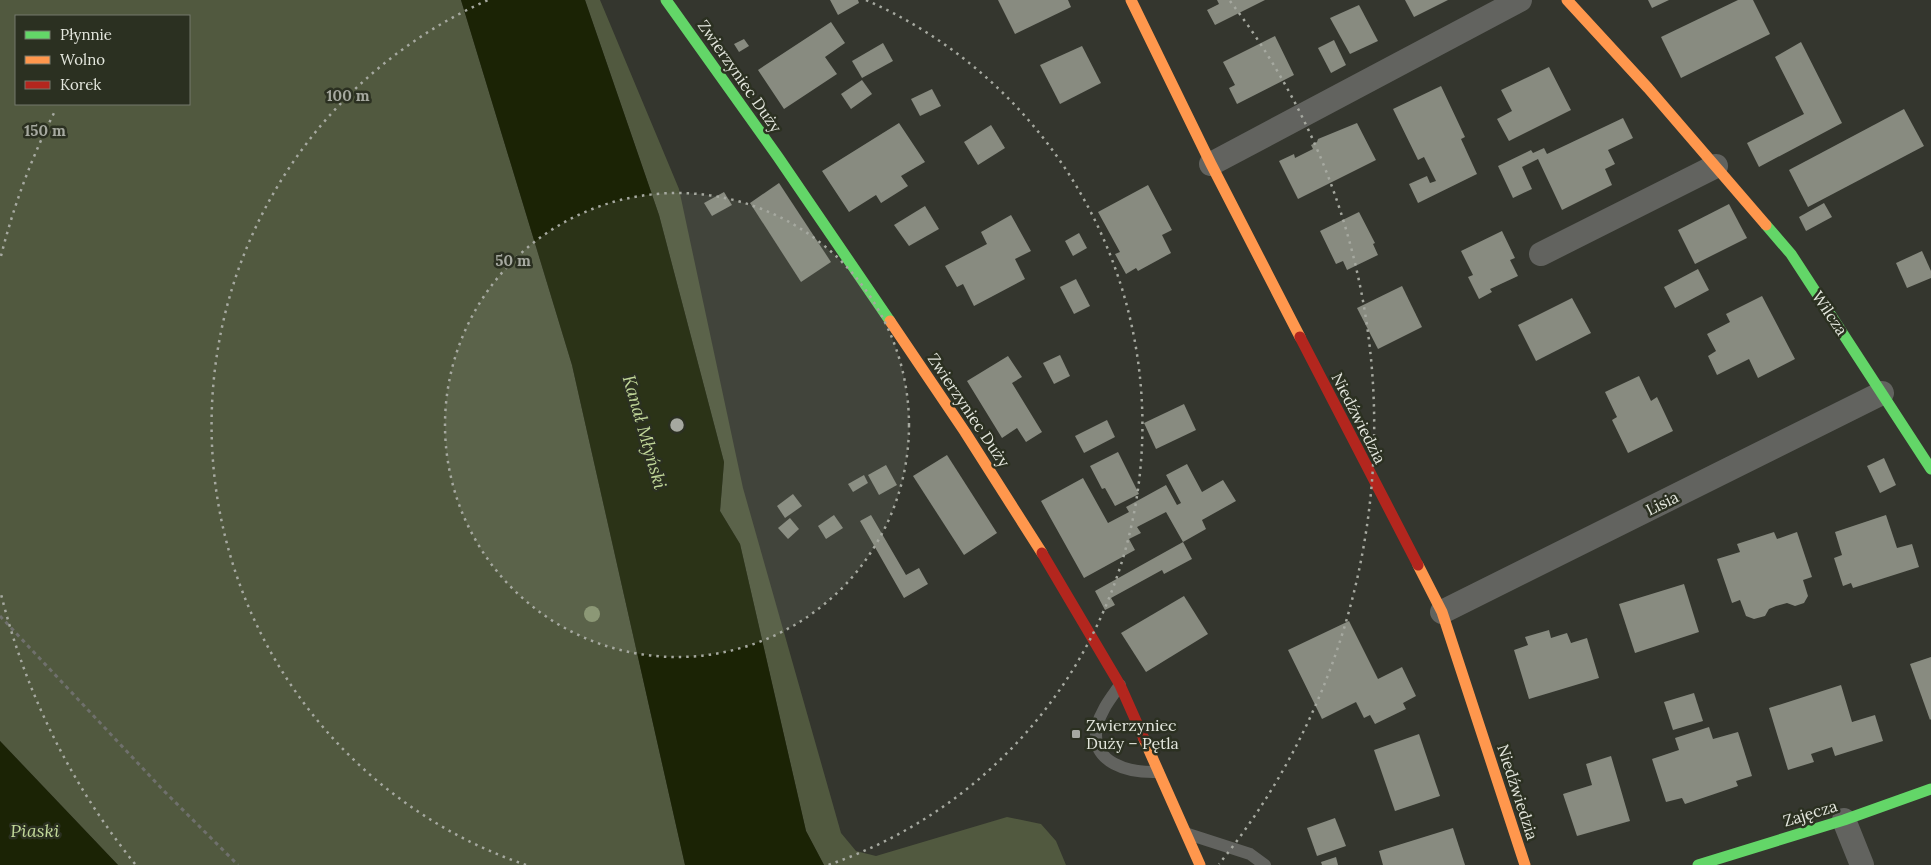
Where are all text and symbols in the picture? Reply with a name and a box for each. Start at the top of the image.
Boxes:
legend [15,15,190,105]
street label: Zwierzyniec Duży [694,16,787,137]
text: Płynnie [60,25,112,44]
text: Wolno [60,50,105,69]
text: Korek [60,75,101,94]
text: 100 m [327,86,370,105]
text: 150 m [24,121,66,140]
text: 50 m [495,251,531,270]
street label: Wilcza [1808,287,1852,339]
street label: Zwierzyniec Duży [924,349,1015,471]
street label: Niedźwiedzia [1328,369,1390,467]
water label: Kanał Młyński [618,372,672,492]
centre of rings [668,416,686,434]
street label: Lisia [1642,486,1682,520]
place label: Zwierzyniec Duży – Pętla [1086,715,1179,753]
marker: Zwierzyniec Duży – Pętla [1070,728,1082,740]
street label: Niedźwiedzia [1493,742,1543,842]
street label: Zajęcza [1780,795,1840,831]
water label: Piaski [10,819,60,842]

